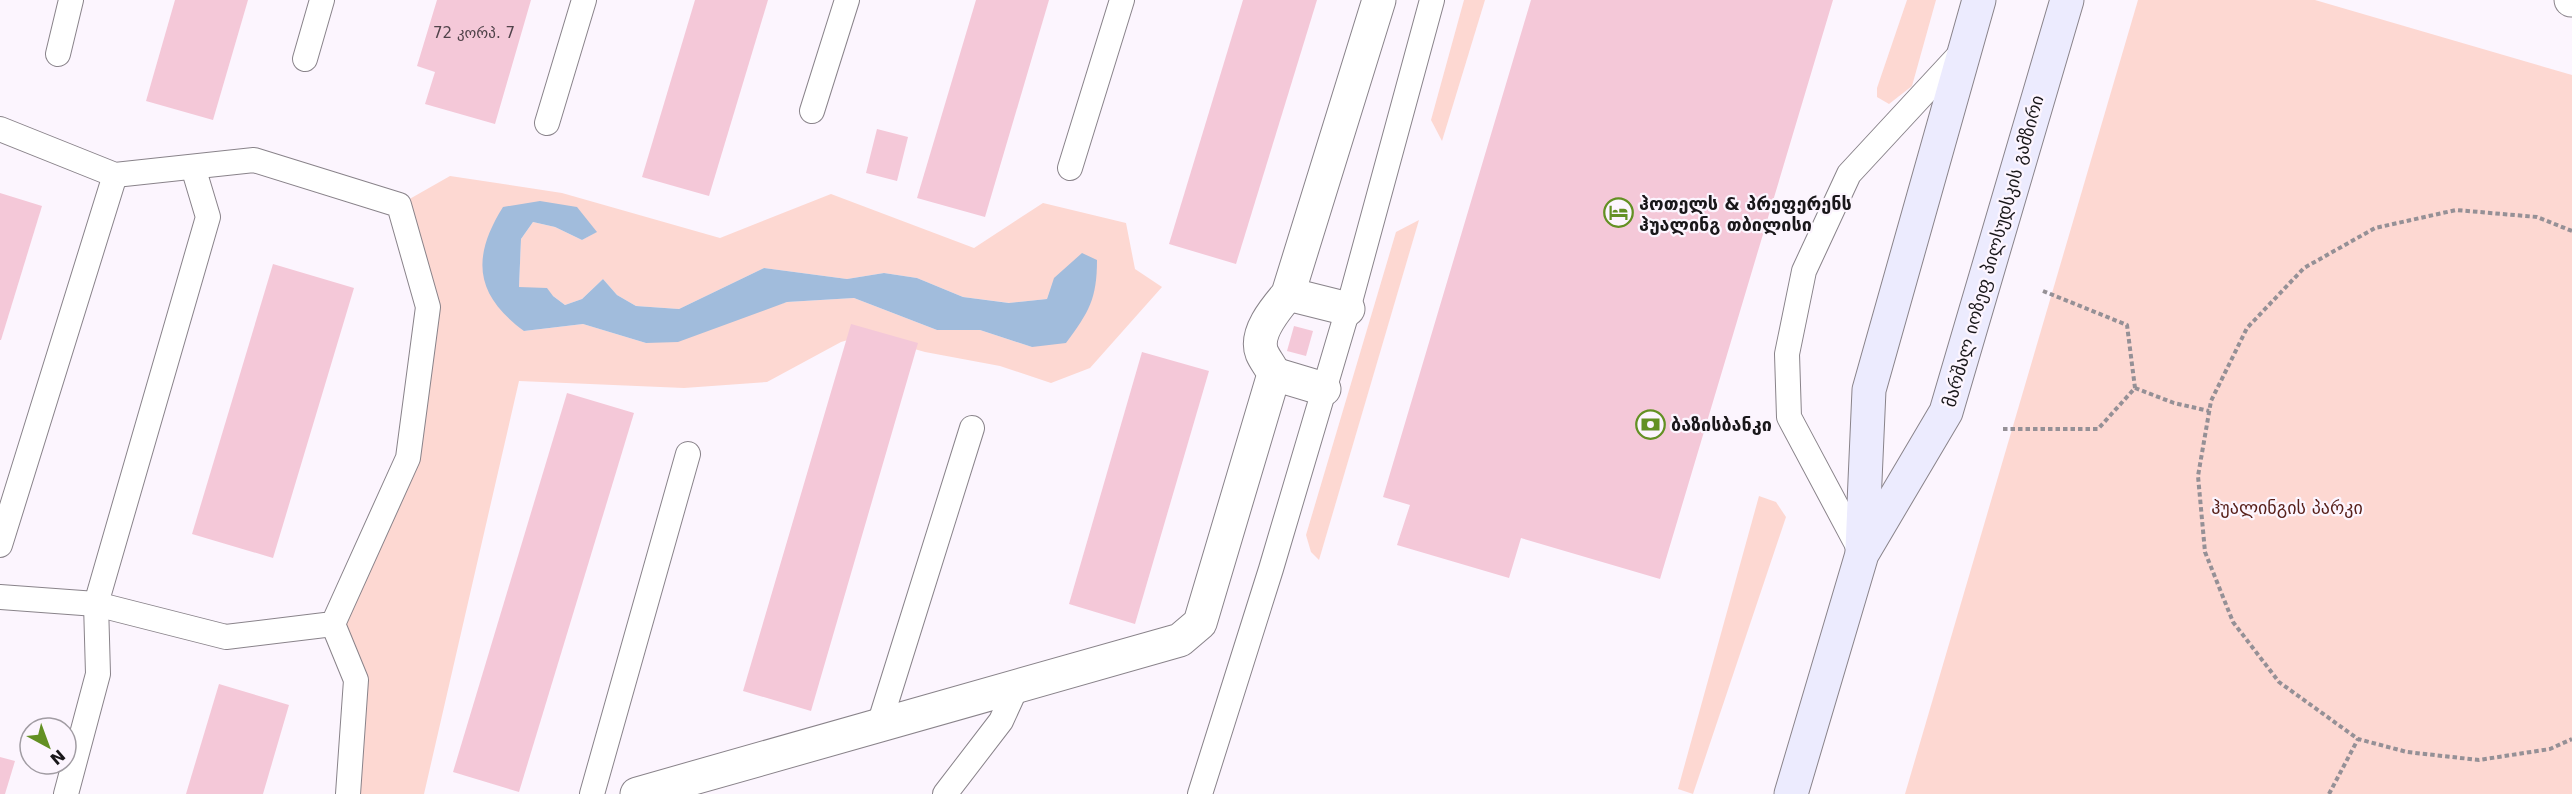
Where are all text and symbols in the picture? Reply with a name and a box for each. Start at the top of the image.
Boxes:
house number: 72 კორპ. 7 [433,24,515,42]
street label: მარშალ იოზეფ პილსუდსკის გამზირი [1938,93,2048,409]
place label: ჰოთელს & პრეფერენს ჰუალინგ თბილისი [1639,193,1852,235]
hotel icon: ჰოთელს & პრეფერენს ჰუალინგ თბილისი [1602,197,1634,229]
bank icon: ბაზისბანკი [1634,408,1666,440]
place label: ბაზისბანკი [1671,414,1772,435]
park label: ჰუალინგის პარკი [2211,497,2363,518]
north arrow [18,716,78,776]
text: N [46,745,69,769]

